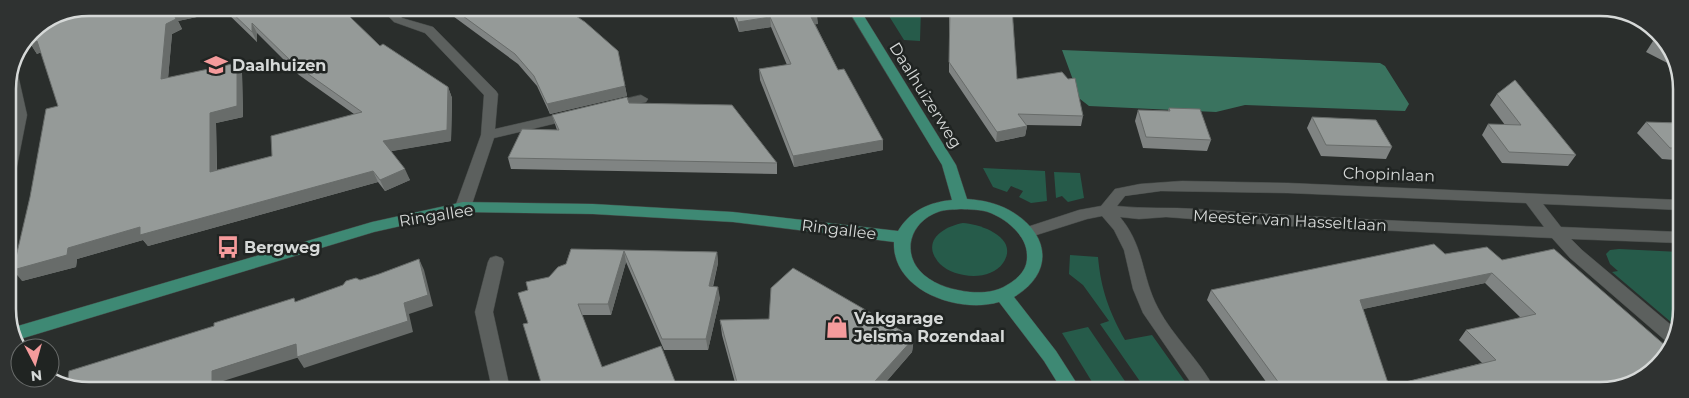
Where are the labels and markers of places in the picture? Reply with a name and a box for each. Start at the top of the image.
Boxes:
school or university icon: Daalhuizen [203,52,229,78]
place label: Daalhuizen [232,56,326,75]
bus stop icon: Bergweg [215,234,241,260]
place label: Bergweg [244,238,320,257]
place label: Vakgarage Jelsma Rozendaal [853,309,1005,346]
shop icon: Vakgarage Jelsma Rozendaal [824,314,850,340]

